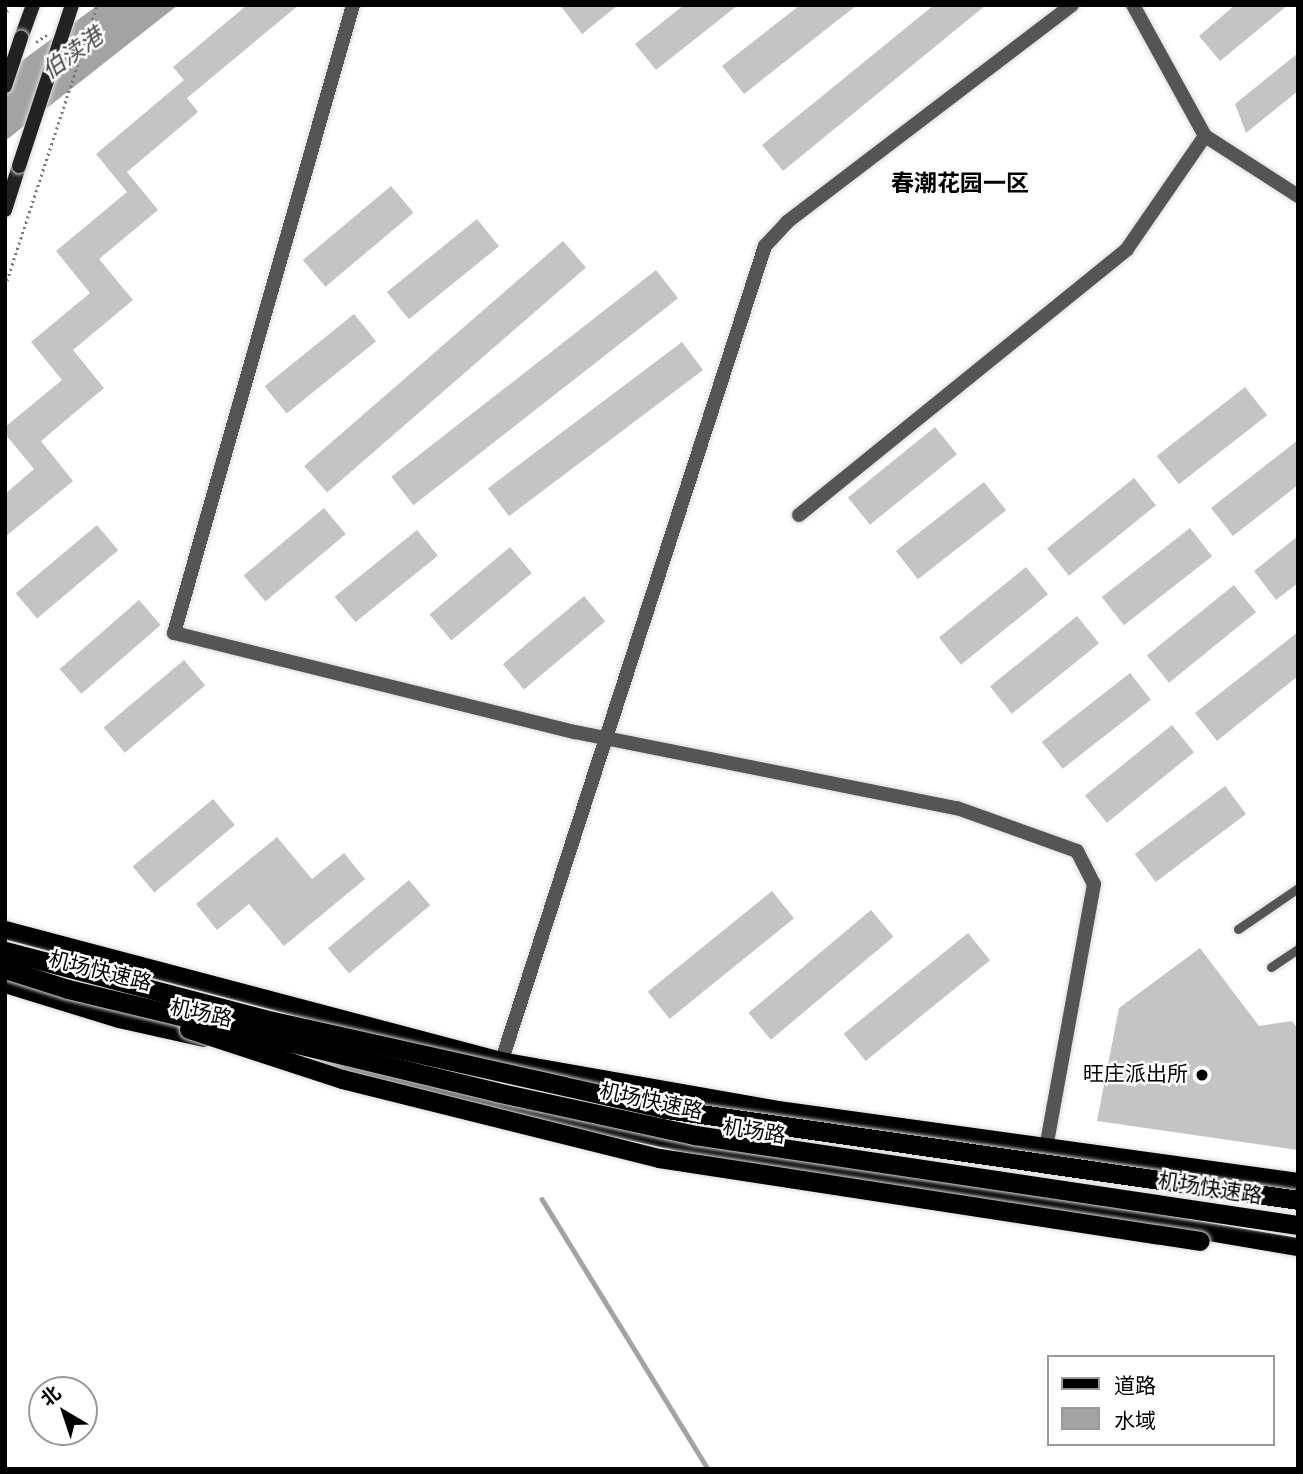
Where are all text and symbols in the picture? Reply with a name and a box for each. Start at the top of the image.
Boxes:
water label: 伯渎港 [37,23,109,85]
district label: 春潮花园一区 [891,170,1029,198]
street label: 机场快速路 [46,947,154,997]
street label: 机场路 [168,995,234,1033]
place label: 旺庄派出所 [1083,1062,1188,1088]
marker: 旺庄派出所 [1194,1067,1210,1083]
street label: 机场快速路 [597,1079,705,1125]
street label: 机场路 [721,1115,787,1149]
street label: 机场快速路 [1156,1168,1264,1210]
legend [1048,1355,1275,1446]
text: 道路 [1114,1374,1156,1399]
north arrow [28,1376,98,1446]
text: 北 [37,1382,65,1411]
text: 水域 [1114,1409,1156,1434]

